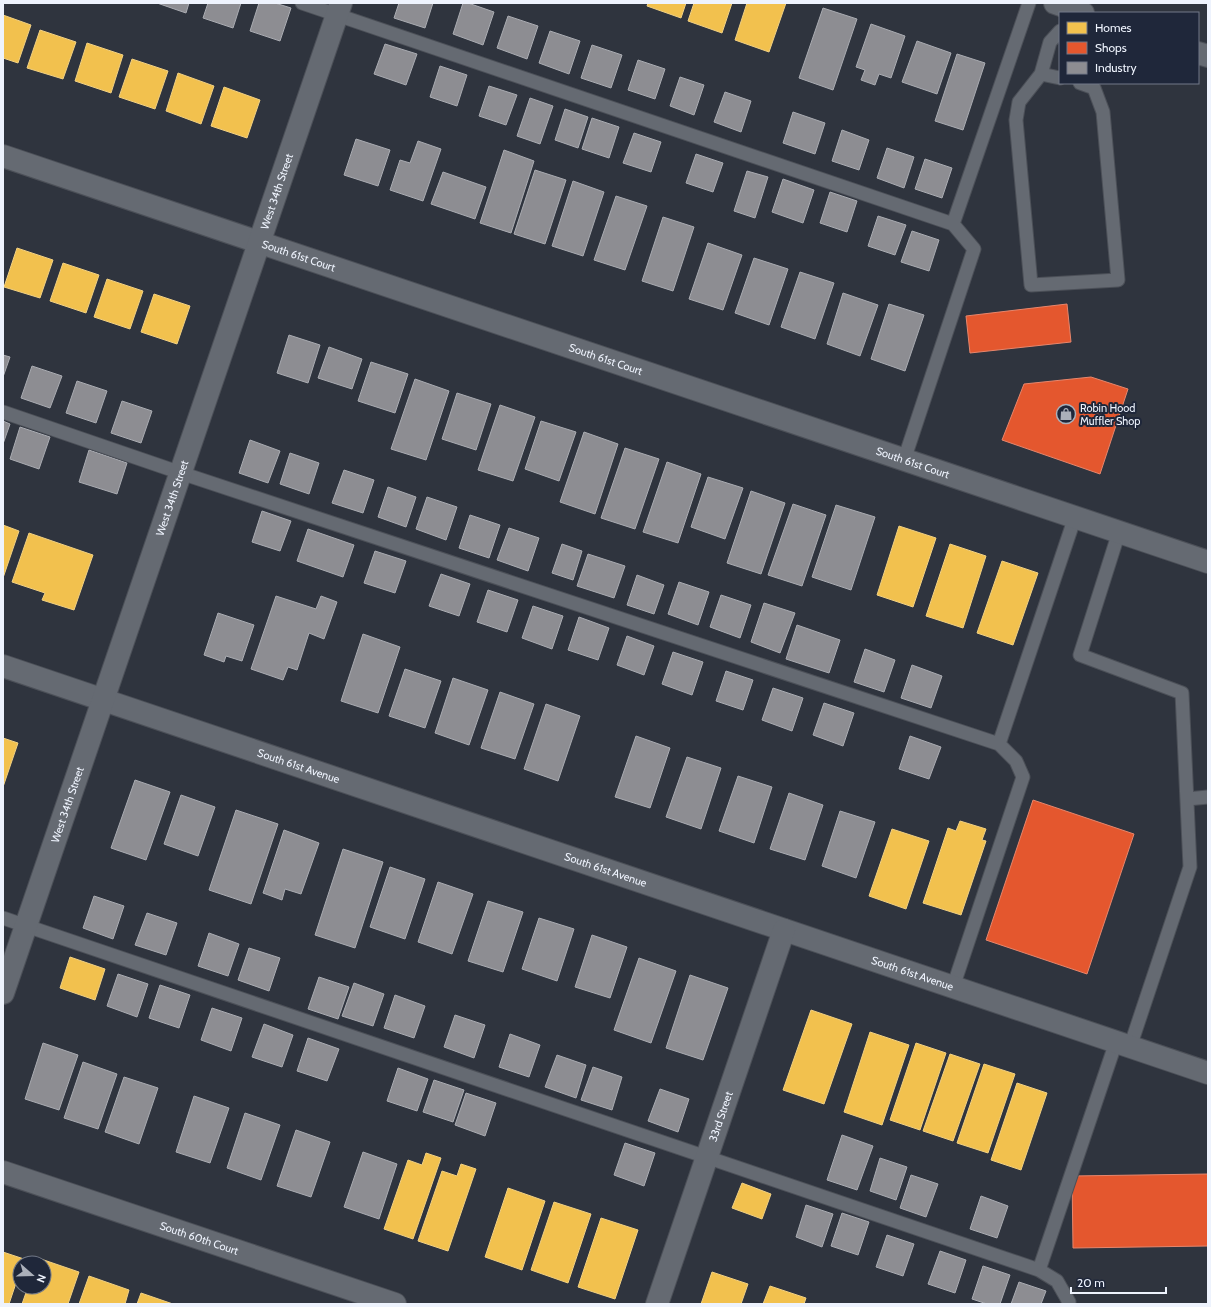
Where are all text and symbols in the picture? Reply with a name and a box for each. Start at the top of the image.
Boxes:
legend [1059,12,1199,84]
text: Homes [1095,20,1132,35]
text: Shops [1095,40,1127,55]
text: Industry [1095,60,1136,75]
street label: West 34th Street [257,151,296,231]
street label: South 61st Court [260,237,337,275]
street label: South 61st Court [567,340,645,378]
place label: Robin Hood Muffler Shop [1080,401,1140,428]
shop icon: Robin Hood Muffler Shop [1055,403,1077,425]
street label: South 61st Court [874,444,952,481]
street label: West 34th Street [153,458,191,538]
street label: South 61st Avenue [256,745,342,786]
street label: West 34th Street [48,765,87,844]
street label: South 61st Avenue [563,849,649,890]
street label: South 61st Avenue [870,953,956,994]
street label: 33rd Street [706,1089,736,1143]
street label: South 60th Court [158,1218,241,1258]
north arrow [12,1255,52,1295]
scale bar [1071,1269,1166,1295]
text: N [33,1272,49,1284]
text: 20 m [1077,1275,1105,1290]

